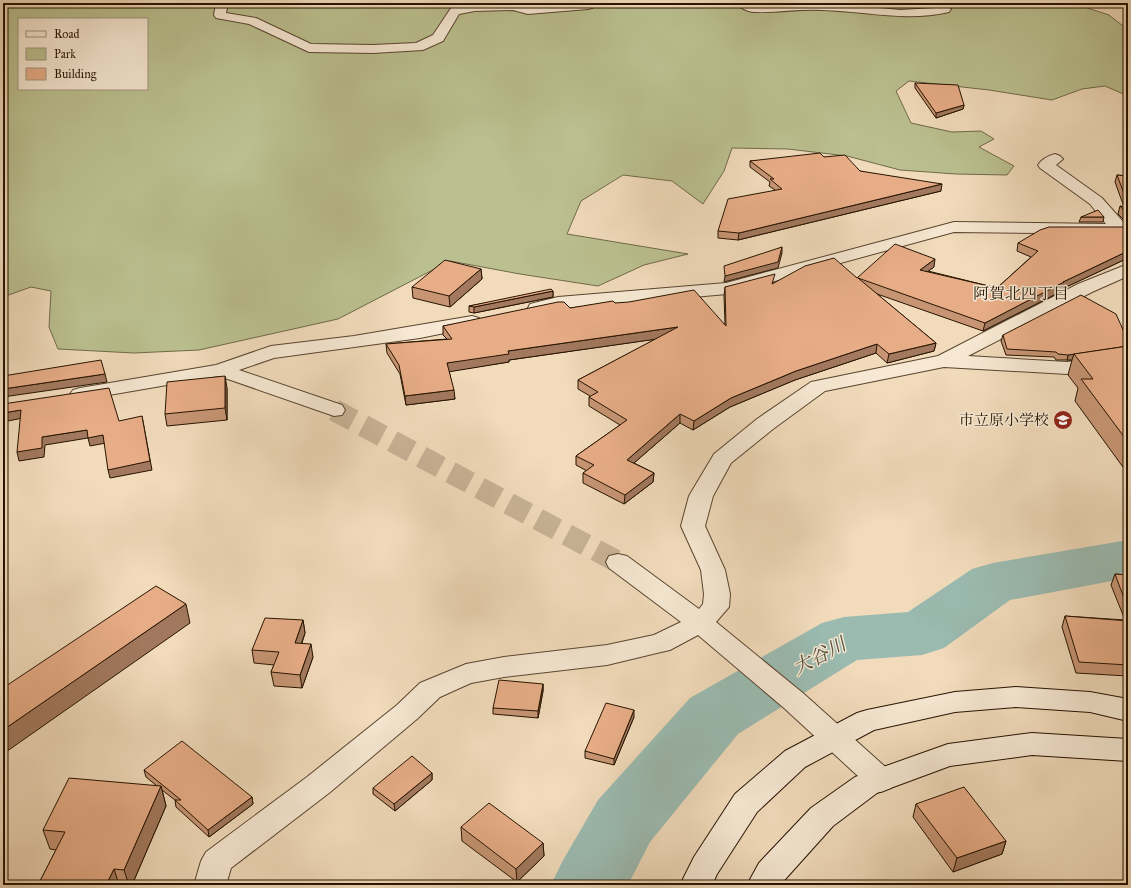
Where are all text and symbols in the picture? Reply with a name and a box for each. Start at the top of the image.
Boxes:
legend [18,18,148,90]
text: Road [54,27,80,41]
text: Park [54,47,76,61]
text: Building [54,67,97,82]
district label: 阿賀北四丁目 [973,284,1069,303]
school or university icon: 市立原小学校 [1052,409,1074,431]
place label: 市立原小学校 [959,411,1049,429]
water label: 大谷川 [788,632,851,680]

